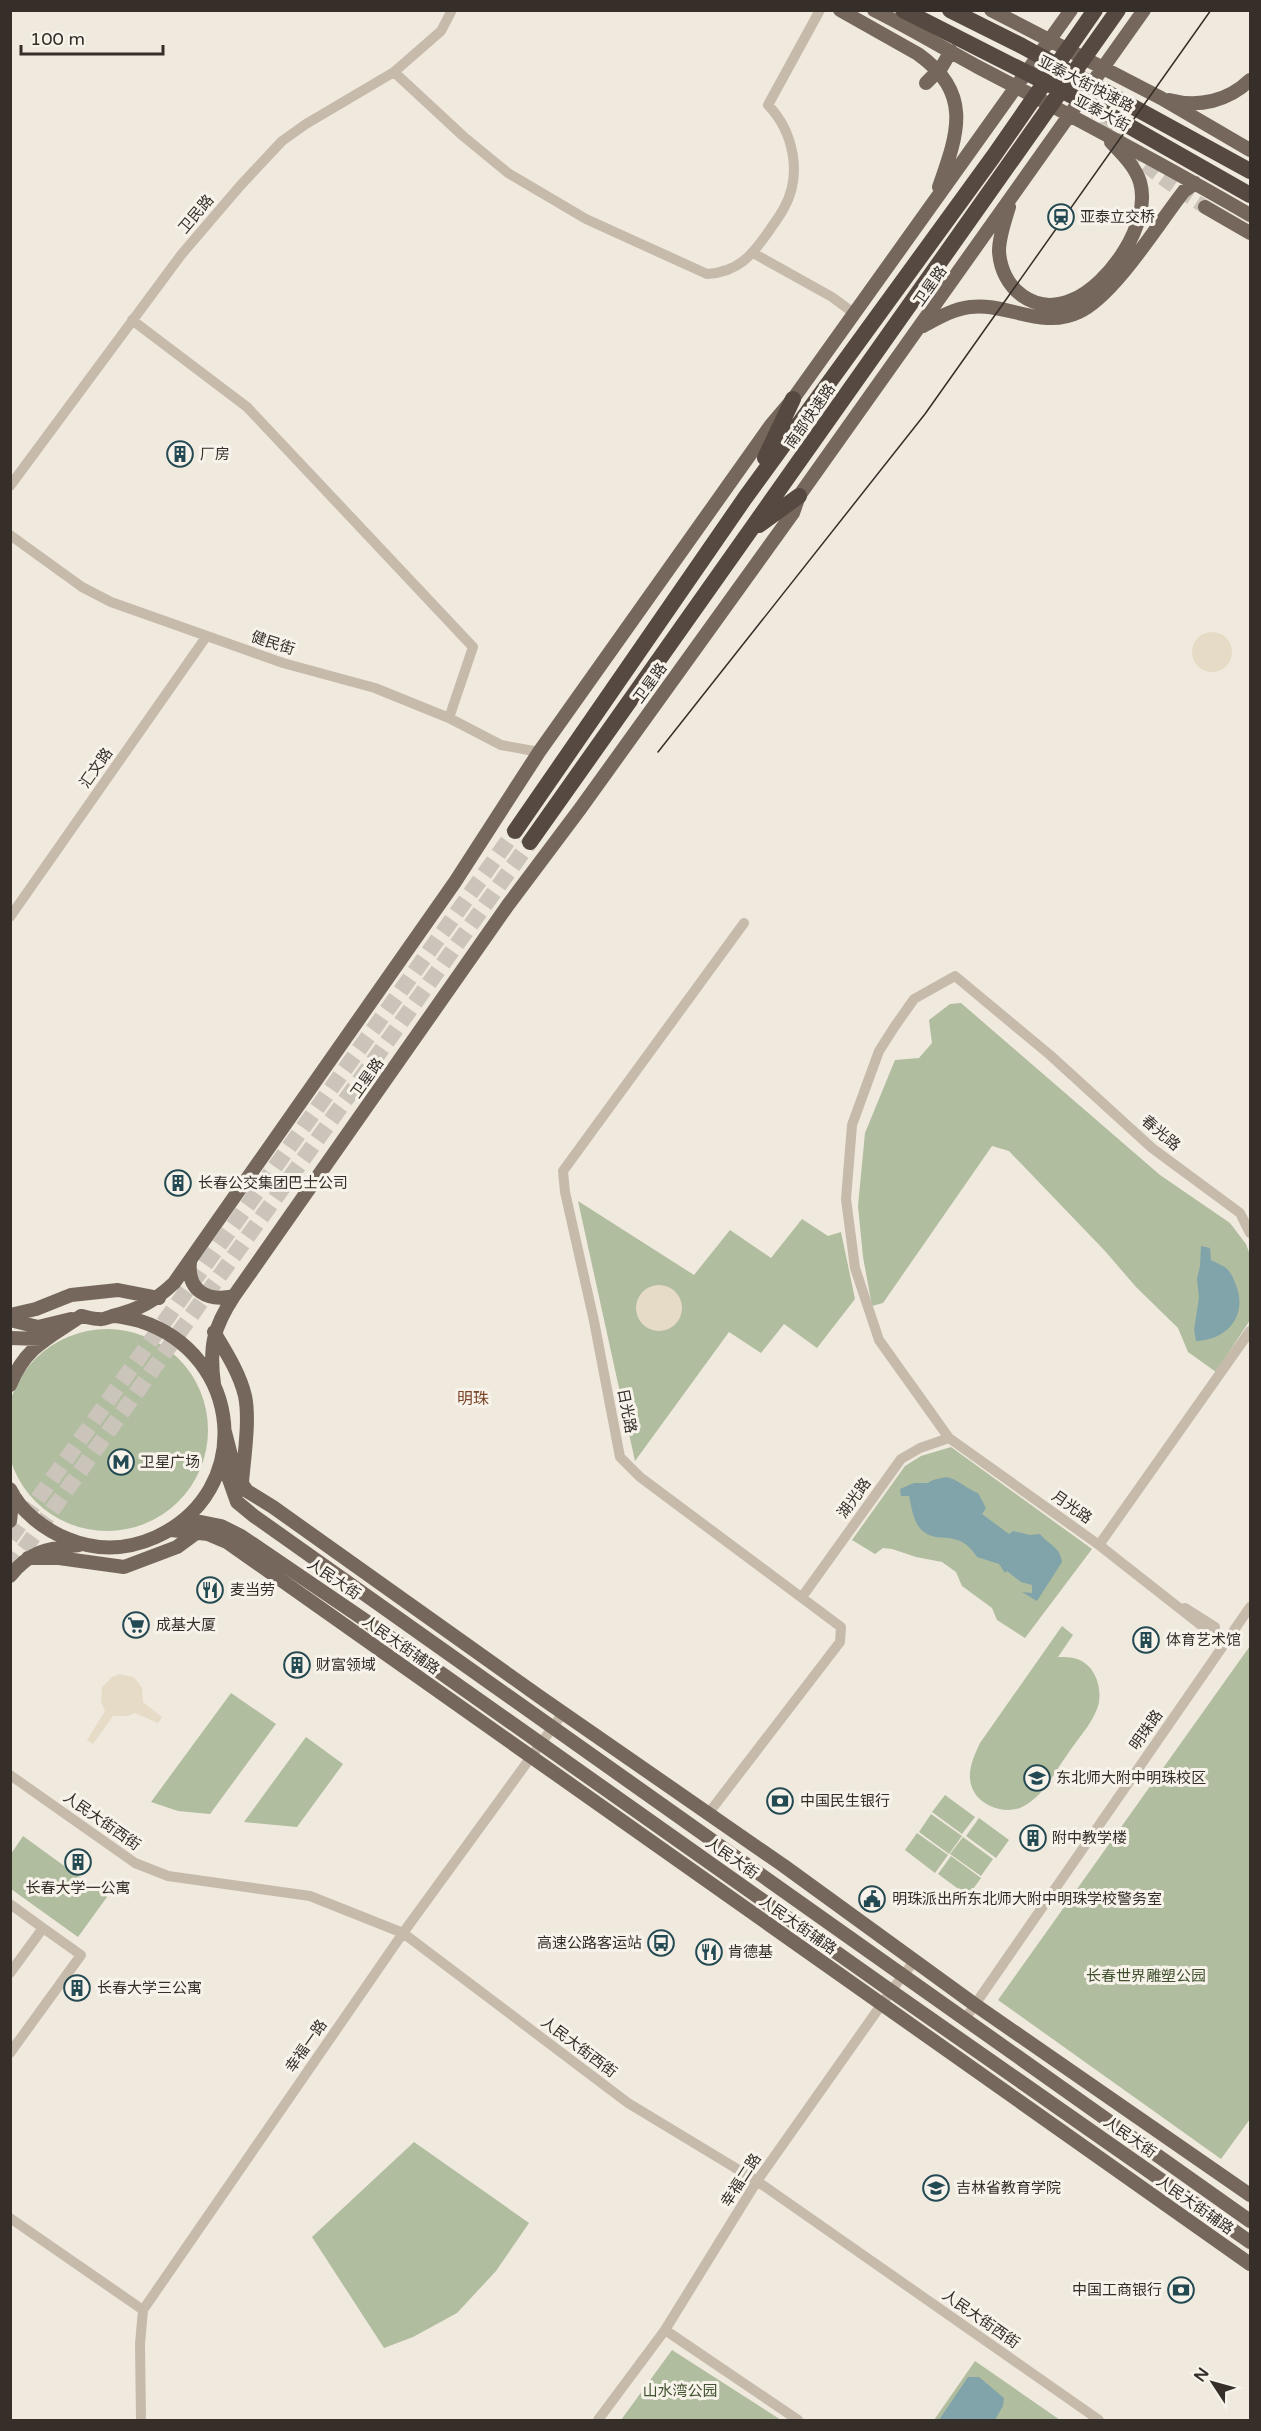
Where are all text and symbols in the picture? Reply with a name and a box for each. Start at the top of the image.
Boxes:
scale bar [21,18,164,56]
text: 100 m [30,28,85,50]
street label: 亚泰大街快速路 [1035,52,1137,116]
street label: 亚泰大街 [1071,91,1133,135]
street label: 卫民路 [175,191,217,237]
station icon: 亚泰立交桥 [1046,202,1076,232]
place label: 亚泰立交桥 [1080,208,1155,226]
street label: 卫星路 [910,262,950,310]
street label: 南部快速路 [781,380,839,452]
building icon: 厂房 [165,439,195,469]
place label: 厂房 [200,445,230,463]
street label: 健民街 [249,627,297,659]
street label: 卫星路 [629,660,671,706]
street label: 汇文路 [76,744,116,792]
street label: 卫星路 [347,1054,387,1102]
street label: 春光路 [1138,1112,1184,1154]
building icon: 长春公交集团巴士公司 [163,1168,193,1198]
place label: 长春公交集团巴士公司 [198,1174,348,1192]
street label: 日光路 [614,1387,640,1435]
district label: 明珠 [457,1389,489,1409]
metro station icon: 卫星广场 [106,1447,136,1477]
place label: 卫星广场 [140,1453,200,1471]
street label: 湖光路 [833,1475,875,1521]
street label: 月光路 [1048,1487,1096,1527]
street label: 人民大街 [304,1555,364,1603]
restaurant icon: 麦当劳 [195,1575,225,1605]
place label: 麦当劳 [230,1581,275,1599]
supermarket icon: 成基大厦 [121,1610,151,1640]
street label: 人民大街辅路 [359,1612,443,1678]
place label: 成基大厦 [156,1616,216,1634]
building icon: 体育艺术馆 [1131,1625,1161,1655]
place label: 体育艺术馆 [1166,1631,1241,1649]
building icon: 财富领域 [282,1650,312,1680]
place label: 财富领域 [316,1656,376,1674]
street label: 明珠路 [1126,1706,1166,1754]
school or university icon: 东北师大附中明珠校区 [1022,1763,1052,1793]
place label: 东北师大附中明珠校区 [1056,1769,1206,1787]
bank icon: 中国民生银行 [765,1786,795,1816]
street label: 人民大街西街 [60,1788,144,1854]
place label: 中国民生银行 [800,1792,890,1810]
building icon: 附中教学楼 [1018,1823,1048,1853]
place label: 附中教学楼 [1052,1829,1127,1847]
street label: 人民大街 [702,1833,762,1883]
building icon: 长春大学一公寓 [63,1847,93,1877]
place label: 长春大学一公寓 [25,1879,131,1897]
public building icon: 明珠派出所东北师大附中明珠学校警务室 [857,1884,887,1914]
place label: 明珠派出所东北师大附中明珠学校警务室 [892,1890,1162,1908]
street label: 人民大街辅路 [756,1892,840,1958]
bus stop icon: 高速公路客运站 [646,1928,676,1958]
place label: 高速公路客运站 [537,1934,642,1952]
restaurant icon: 肯德基 [694,1937,724,1967]
place label: 肯德基 [728,1943,773,1961]
park label: 长春世界雕塑公园 [1086,1967,1206,1985]
building icon: 长春大学三公寓 [62,1973,92,2003]
place label: 长春大学三公寓 [97,1979,202,1997]
street label: 人民大街西街 [538,2013,620,2081]
street label: 幸福一路 [281,2016,331,2076]
street label: 人民大街 [1100,2112,1160,2162]
street label: 幸福二路 [717,2150,765,2210]
street label: 人民大街辅路 [1153,2172,1237,2238]
school or university icon: 吉林省教育学院 [921,2173,951,2203]
place label: 吉林省教育学院 [956,2179,1061,2197]
bank icon: 中国工商银行 [1166,2275,1196,2305]
place label: 中国工商银行 [1072,2281,1162,2299]
street label: 人民大街西街 [939,2286,1023,2352]
north arrow [1183,2353,1243,2413]
text: N [1190,2364,1214,2386]
park label: 山水湾公园 [642,2382,718,2400]

